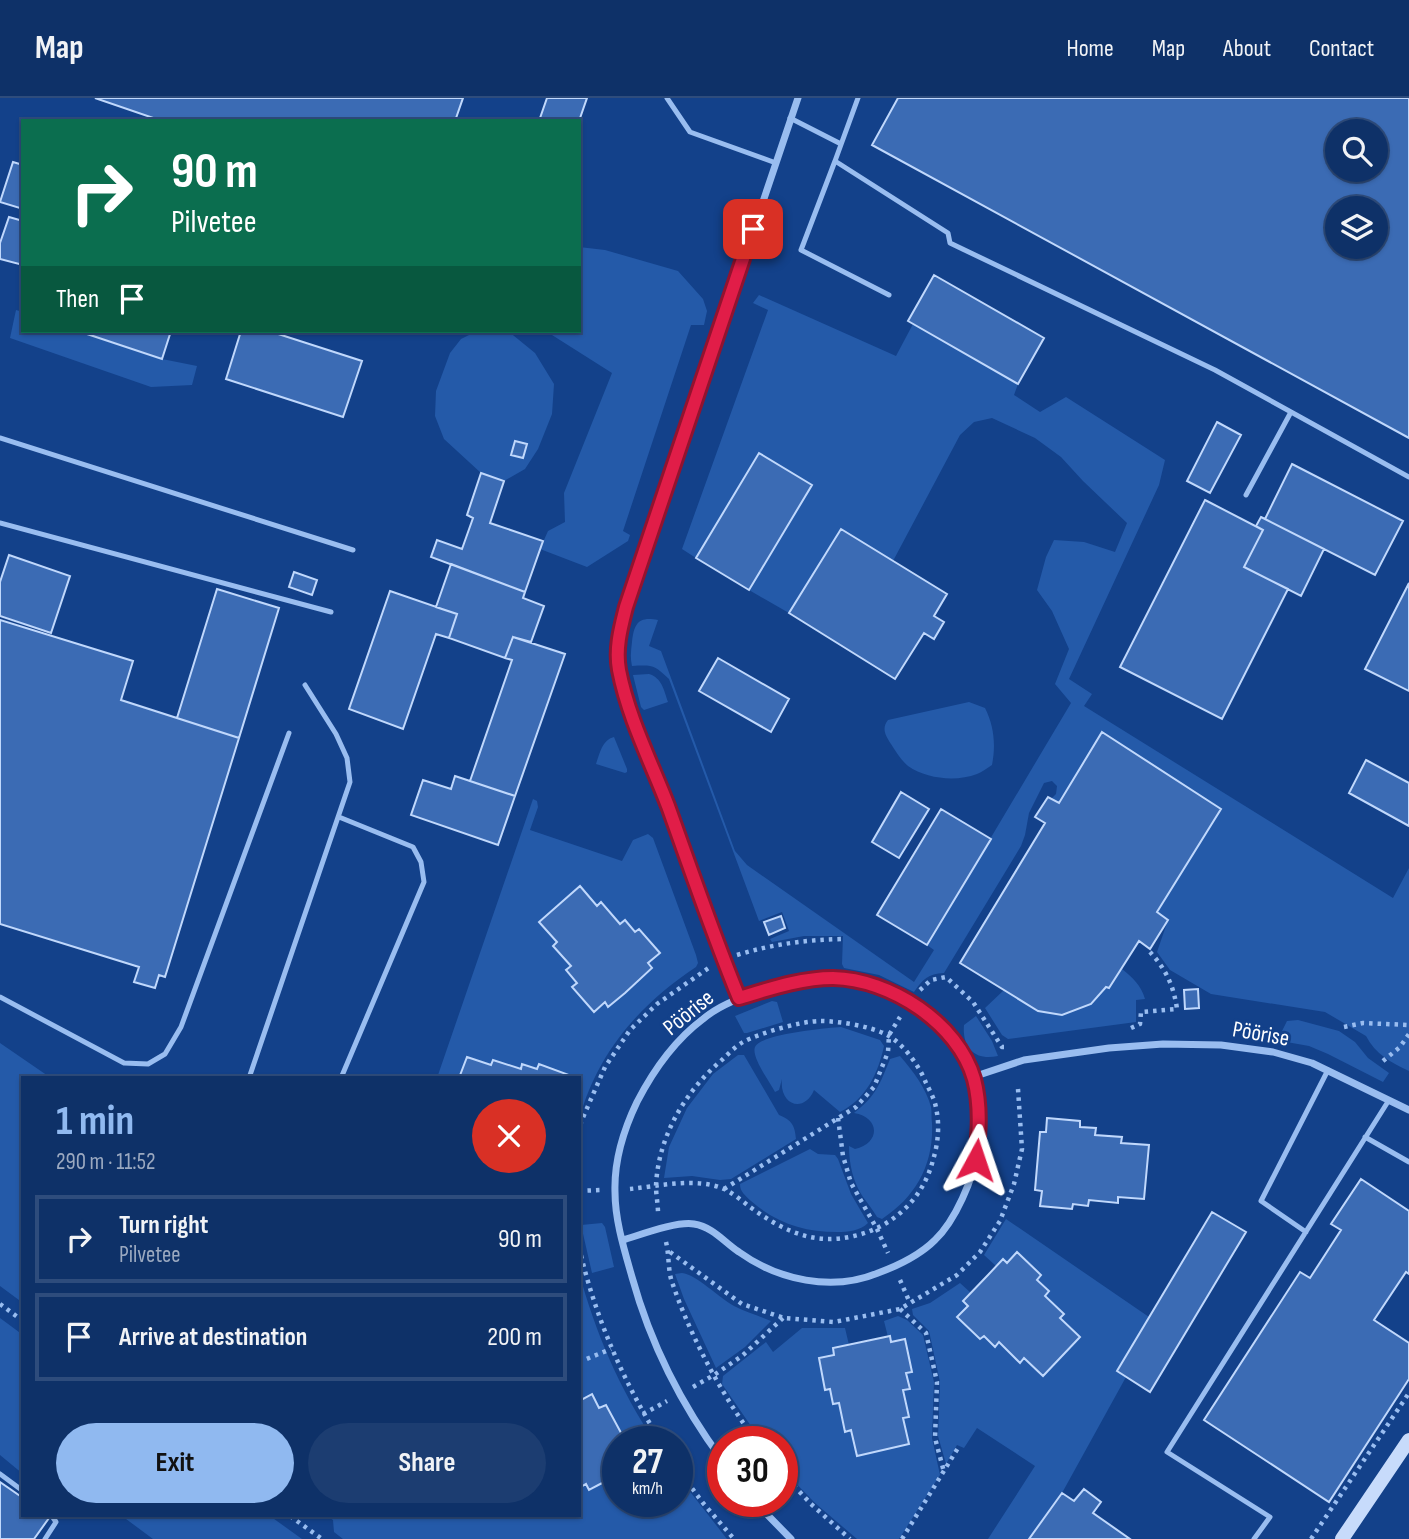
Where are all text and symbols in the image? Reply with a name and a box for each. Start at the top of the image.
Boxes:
text: Map [35,28,84,68]
text: Home [1066,34,1114,63]
text: Map [1152,34,1185,63]
text: About [1223,34,1271,63]
text: Contact [1309,34,1374,63]
map controls [1325,119,1388,259]
button: search [1325,119,1388,182]
text: 90 m [171,143,258,202]
icon: right [56,147,147,238]
button: layers [1325,196,1388,259]
pin [723,199,783,259]
text: Pilvetee [171,203,257,242]
icon: arrive [734,210,772,248]
icon: arrive [113,280,151,318]
text: Then [56,284,99,315]
street label: Pöörise [658,984,720,1042]
street label: Pöörise [1230,1015,1291,1053]
text: 1 min [56,1096,134,1147]
button: close [472,1099,546,1173]
position arrow [939,1123,1013,1197]
text: 290 m · 11:52 [56,1148,155,1176]
text: Turn right [119,1210,208,1241]
icon: right [60,1220,98,1258]
text: 90 m [498,1224,542,1255]
text: Pilvetee [119,1241,180,1269]
icon: arrive [60,1318,98,1356]
text: Arrive at destination [119,1322,307,1353]
text: 200 m [487,1322,542,1353]
button: Exit [56,1423,294,1503]
button: Share [308,1423,546,1503]
speed limit sign: 30 [707,1426,798,1517]
text: 27 [632,1441,663,1484]
text: km/h [632,1478,663,1499]

